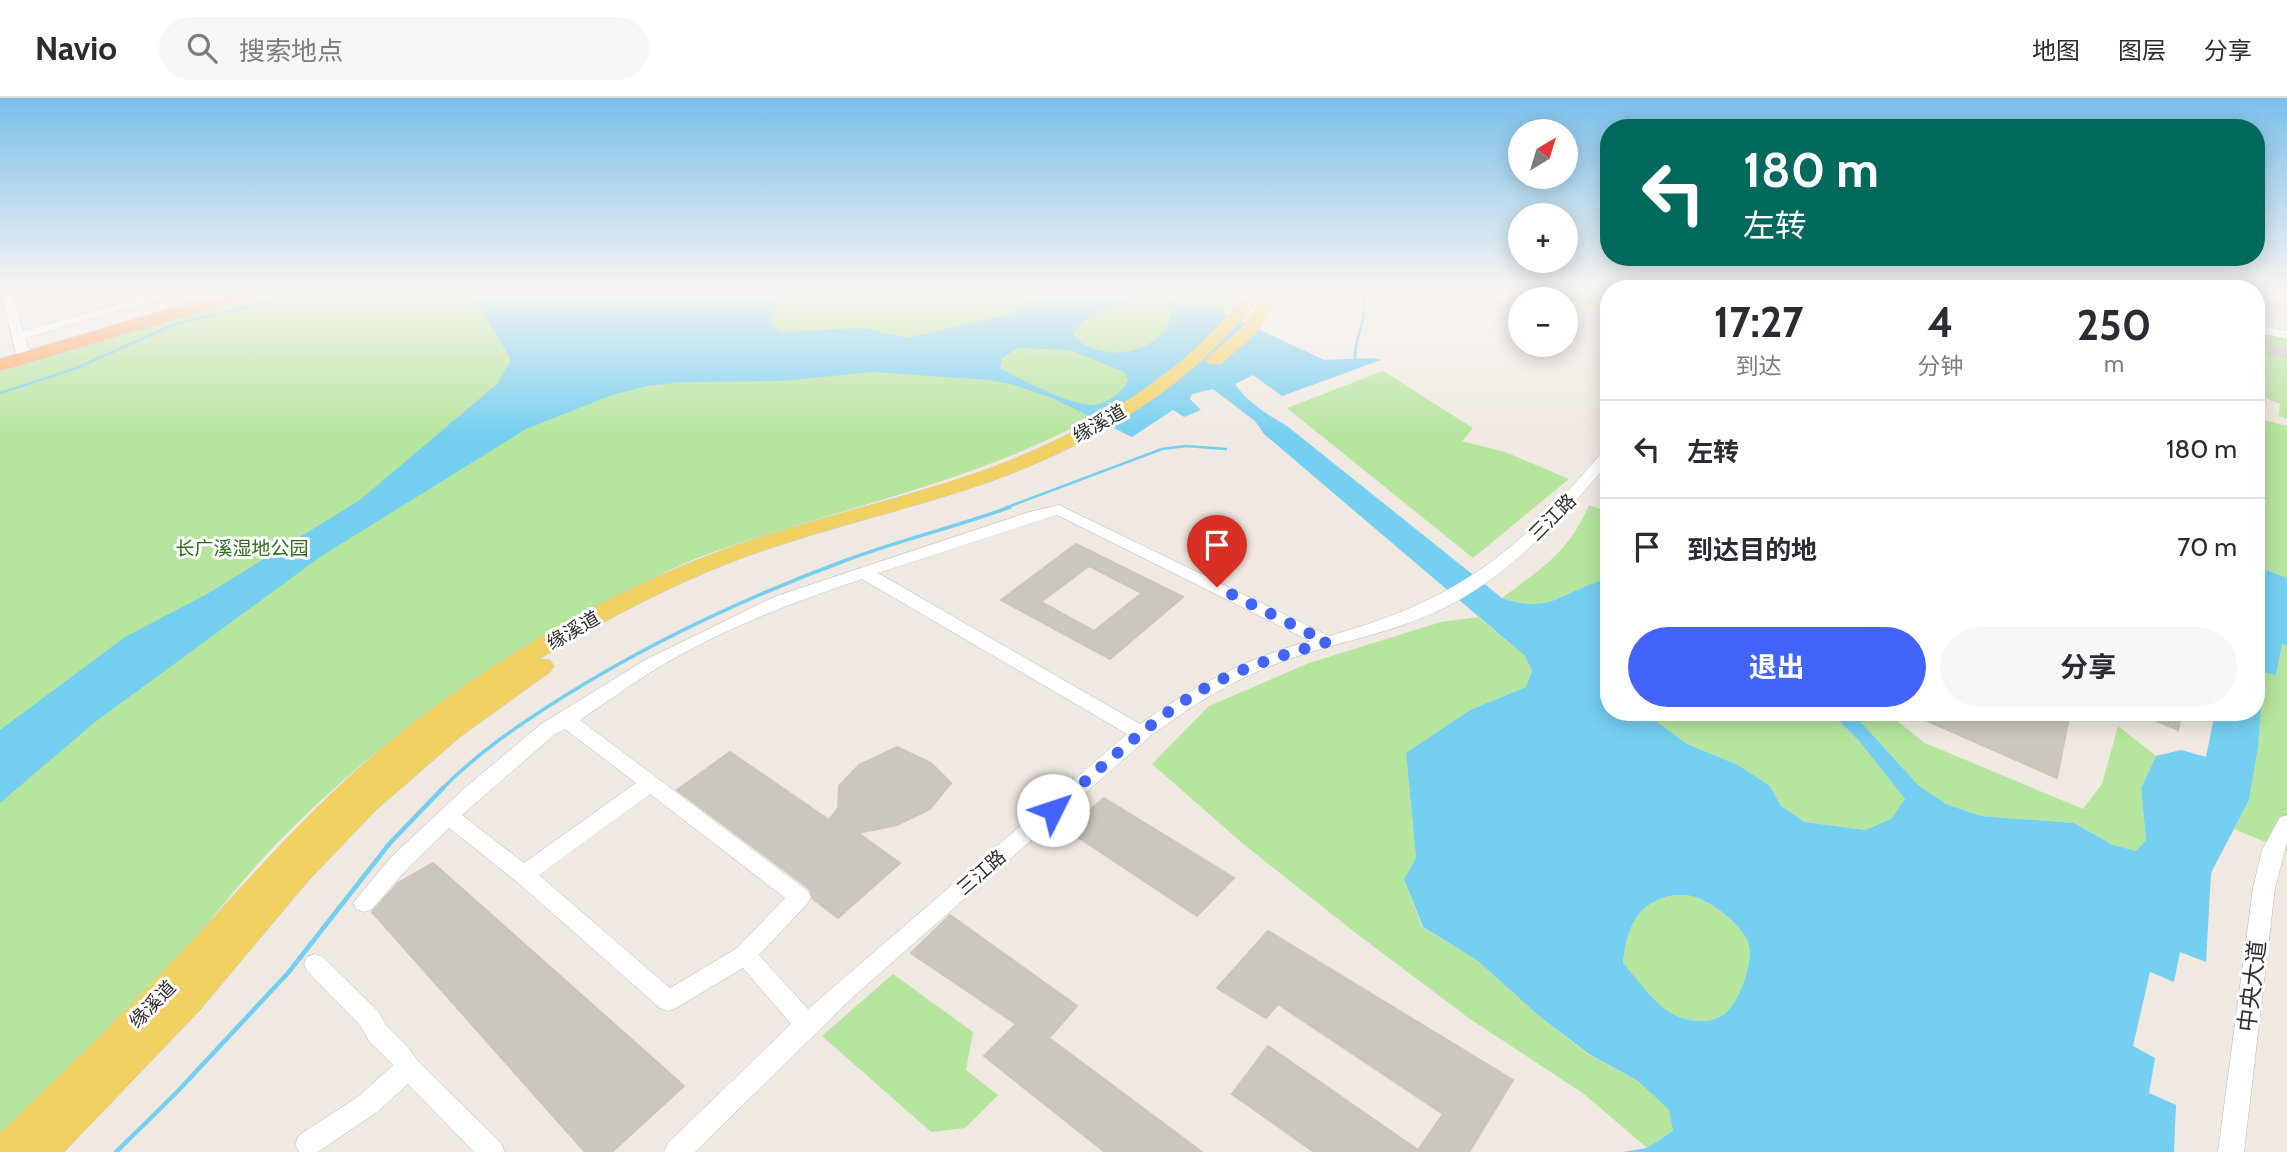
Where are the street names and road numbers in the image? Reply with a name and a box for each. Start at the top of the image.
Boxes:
street label: 缘溪道 [1069,400,1130,447]
street label: 三江路 [1524,489,1581,546]
street label: 缘溪道 [543,606,604,655]
street label: 三江路 [952,845,1010,900]
street label: 中央大道 [2232,939,2272,1033]
street label: 缘溪道 [124,976,180,1033]

